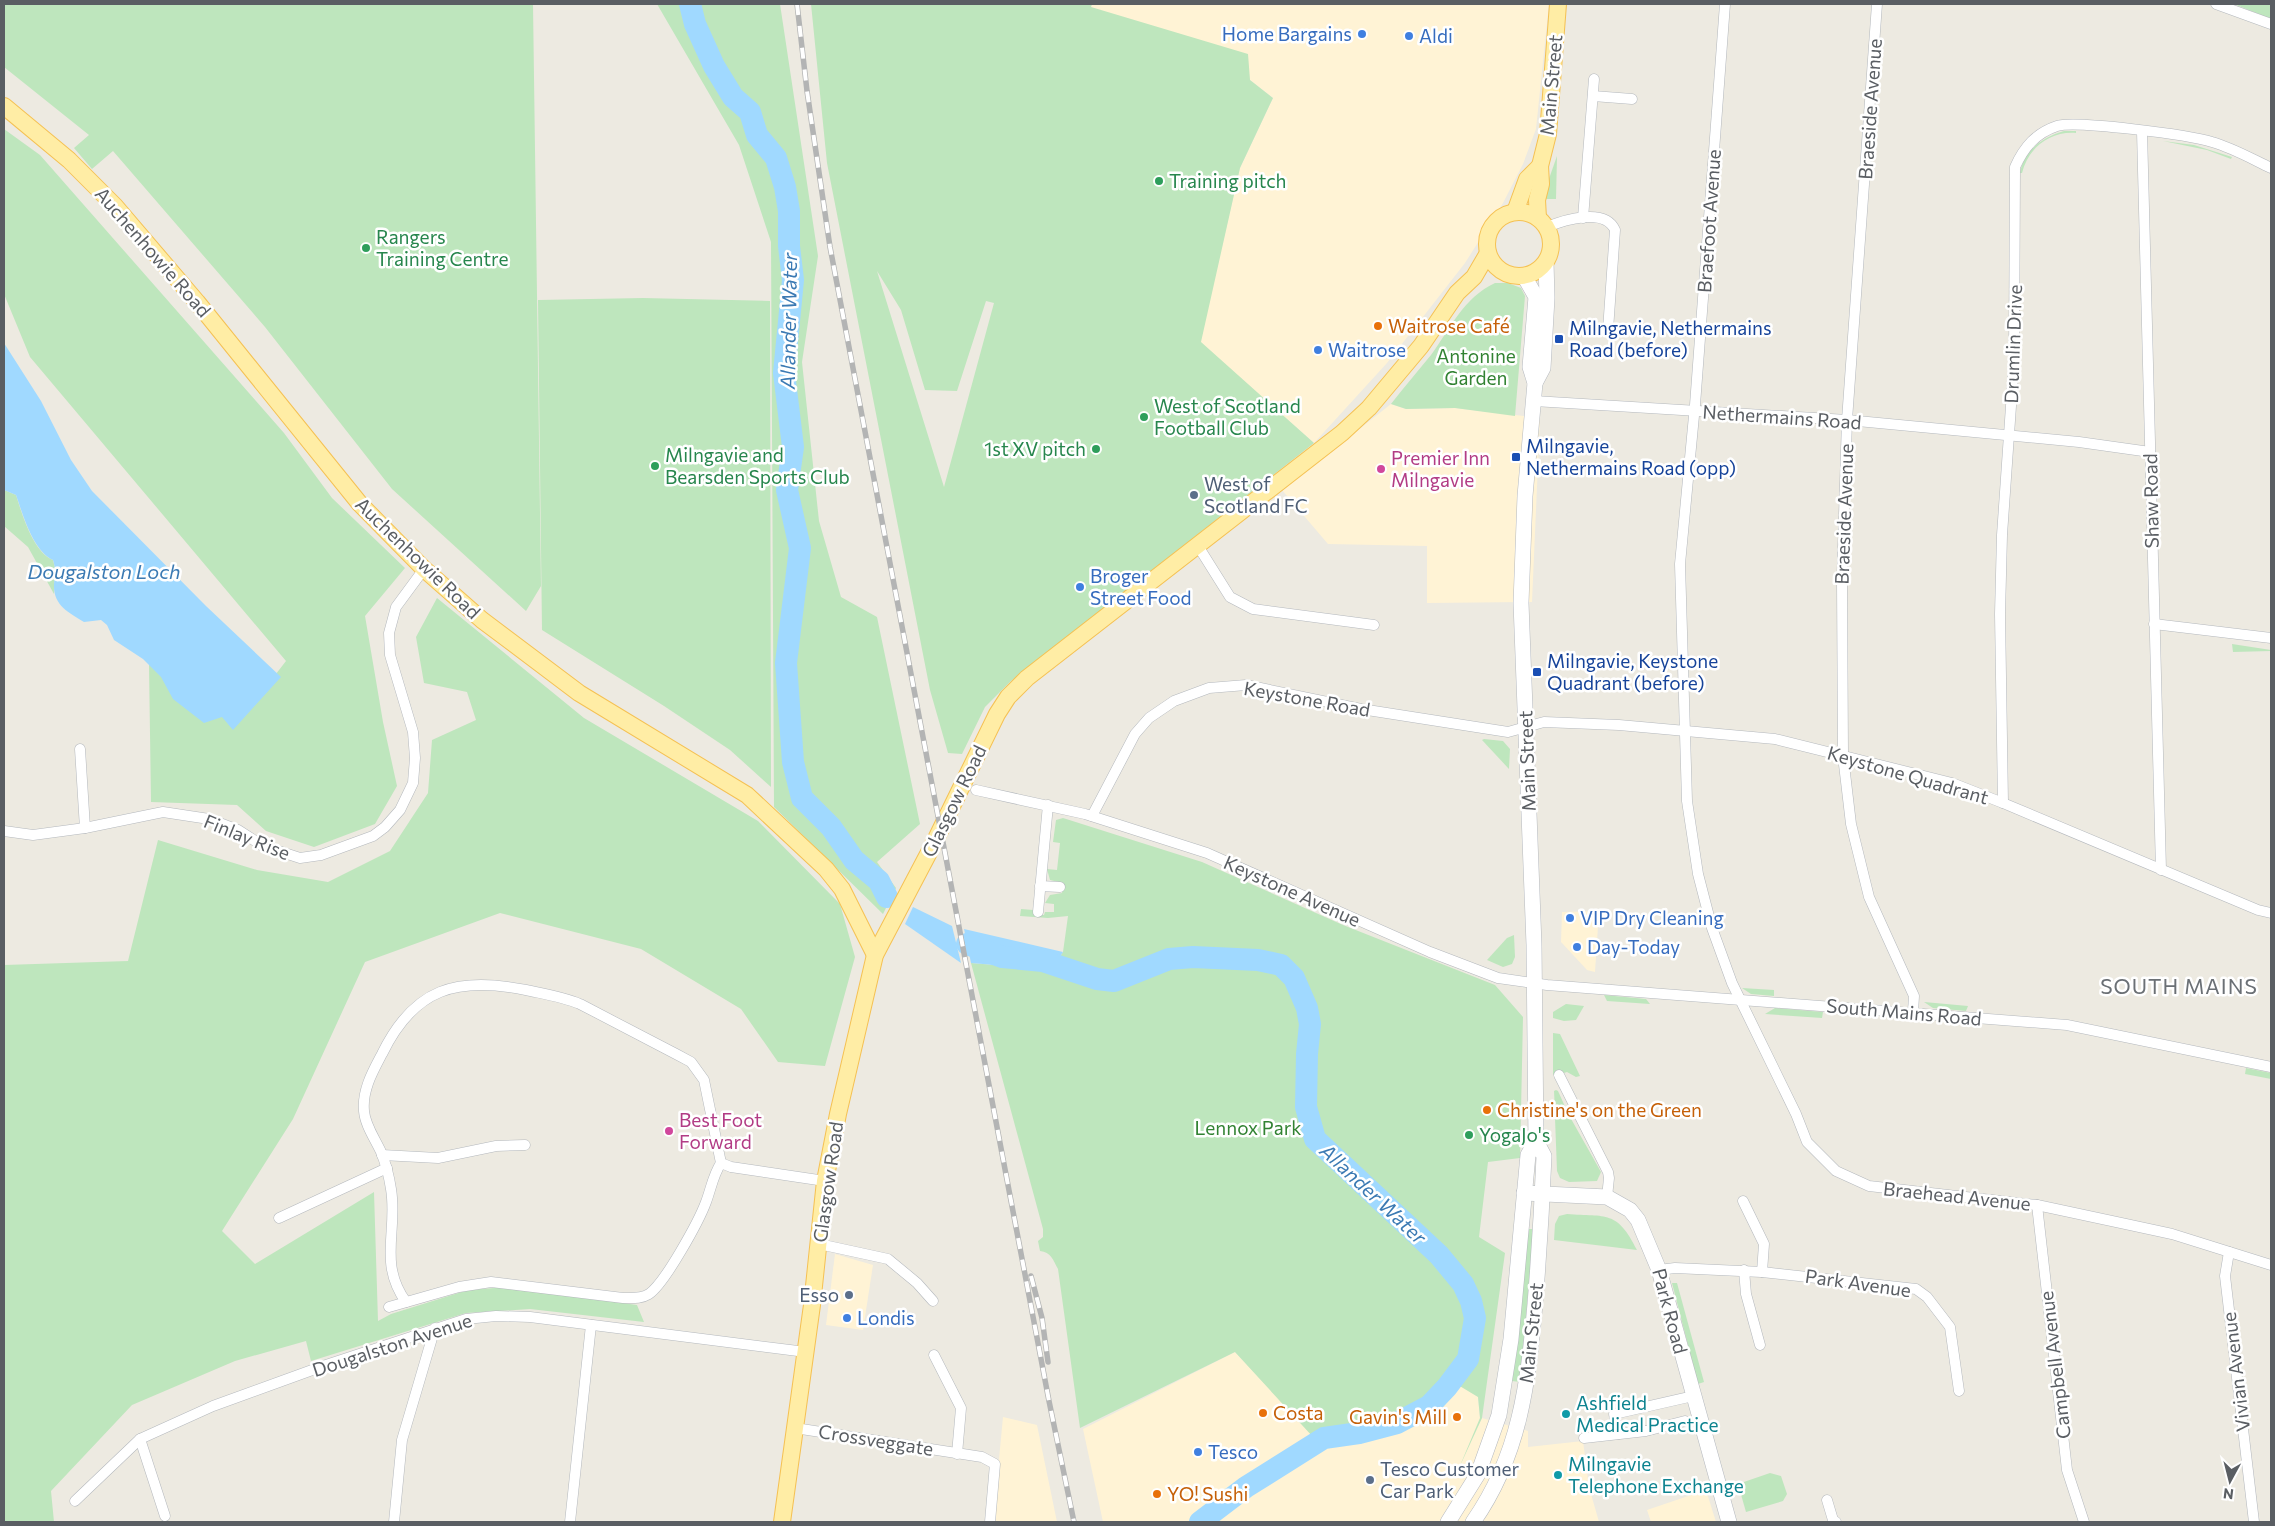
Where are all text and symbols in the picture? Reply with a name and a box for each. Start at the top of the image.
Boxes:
place label: Home Bargains [1222,22,1352,45]
place label: Aldi [1419,24,1453,47]
marker: Home Bargains [1356,28,1368,40]
marker: Aldi [1403,30,1415,42]
street label: Main Street [1535,33,1566,136]
street label: Braeside Avenue [1853,38,1886,180]
street label: Braefoot Avenue [1692,148,1725,294]
place label: Training pitch [1169,169,1286,192]
marker: Training pitch [1153,175,1165,187]
street label: Auchenhowie Road [91,182,216,321]
place label: Rangers Training Centre [376,225,508,270]
marker: Rangers Training Centre [360,242,372,254]
water label: Allander Water [775,252,801,390]
street label: Drumlin Drive [1999,284,2026,404]
place label: Waitrose Café [1388,314,1510,337]
place label: Milngavie, Nethermains Road (before) [1569,316,1772,361]
marker: Waitrose Café [1372,320,1384,332]
marker: Milngavie, Nethermains Road (before) [1553,333,1565,345]
place label: Waitrose [1328,338,1406,361]
marker: Waitrose [1312,344,1324,356]
park label: Antonine Garden [1436,344,1516,389]
place label: West of Scotland Football Club [1154,394,1301,439]
street label: Nethermains Road [1702,399,1862,434]
marker: West of Scotland Football Club [1138,411,1150,423]
place label: Milngavie, Nethermains Road (opp) [1526,434,1736,479]
place label: 1st XV pitch [984,437,1086,460]
place label: Milngavie and Bearsden Sports Club [665,443,850,488]
marker: 1st XV pitch [1090,443,1102,455]
street label: Braeside Avenue [1830,443,1857,585]
place label: Premier Inn Milngavie [1391,446,1490,491]
marker: Milngavie, Nethermains Road (opp) [1510,451,1522,463]
street label: Shaw Road [2138,453,2163,549]
marker: Milngavie and Bearsden Sports Club [649,460,661,472]
marker: Premier Inn Milngavie [1375,463,1387,475]
place label: West of Scotland FC [1204,472,1308,517]
marker: West of Scotland FC [1188,489,1200,501]
street label: Auchenhowie Road [351,492,486,623]
water label: Dougalston Loch [27,559,181,583]
place label: Broger Street Food [1090,564,1192,609]
marker: Broger Street Food [1074,581,1086,593]
place label: Milngavie, Keystone Quadrant (before) [1547,649,1718,694]
marker: Milngavie, Keystone Quadrant (before) [1531,666,1543,678]
street label: Keystone Road [1242,676,1372,721]
street label: Main Street [1513,710,1540,812]
street label: Keystone Quadrant [1825,740,1992,809]
street label: Glasgow Road [917,741,991,861]
street label: Finlay Rise [201,809,294,864]
street label: Keystone Avenue [1220,850,1364,931]
place label: VIP Dry Cleaning [1580,906,1724,929]
marker: VIP Dry Cleaning [1564,912,1576,924]
place label: Day-Today [1587,935,1680,958]
marker: Day-Today [1571,941,1583,953]
district label: SOUTH MAINS [2100,973,2258,998]
street label: South Mains Road [1825,993,1983,1030]
place label: Christine's on the Green [1497,1098,1702,1121]
marker: Christine's on the Green [1481,1104,1493,1116]
place label: Best Foot Forward [679,1108,762,1153]
park label: Lennox Park [1194,1116,1302,1139]
street label: Glasgow Road [808,1120,847,1244]
place label: YogaJo's [1479,1123,1550,1146]
marker: Best Foot Forward [663,1125,675,1137]
marker: YogaJo's [1463,1129,1475,1141]
water label: Allander Water [1315,1137,1432,1249]
street label: Braehead Avenue [1882,1176,2032,1215]
street label: Park Avenue [1804,1264,1913,1301]
street label: Park Road [1648,1266,1693,1356]
street label: Main Street [1514,1281,1547,1384]
place label: Esso [799,1283,839,1306]
marker: Esso [843,1289,855,1301]
street label: Campbell Avenue [2034,1290,2075,1440]
place label: Londis [857,1306,915,1329]
street label: Dougalston Avenue [309,1308,475,1381]
street label: Vivian Avenue [2217,1311,2254,1433]
marker: Londis [841,1312,853,1324]
place label: Ashfield Medical Practice [1576,1391,1719,1436]
place label: Costa [1273,1401,1324,1424]
place label: Gavin's Mill [1349,1405,1447,1428]
marker: Costa [1257,1407,1269,1419]
marker: Ashfield Medical Practice [1560,1408,1572,1420]
marker: Gavin's Mill [1451,1411,1463,1423]
street label: Crossveggate [817,1419,935,1460]
place label: Tesco [1208,1440,1258,1463]
marker: Tesco [1192,1446,1204,1458]
place label: Milngavie Telephone Exchange [1568,1452,1744,1497]
north arrow [2205,1456,2255,1506]
place label: Tesco Customer Car Park [1380,1457,1520,1502]
marker: Milngavie Telephone Exchange [1552,1469,1564,1481]
marker: Tesco Customer Car Park [1364,1474,1376,1486]
place label: YO! Sushi [1167,1482,1248,1505]
text: N [2222,1485,2235,1503]
marker: YO! Sushi [1151,1488,1163,1500]

